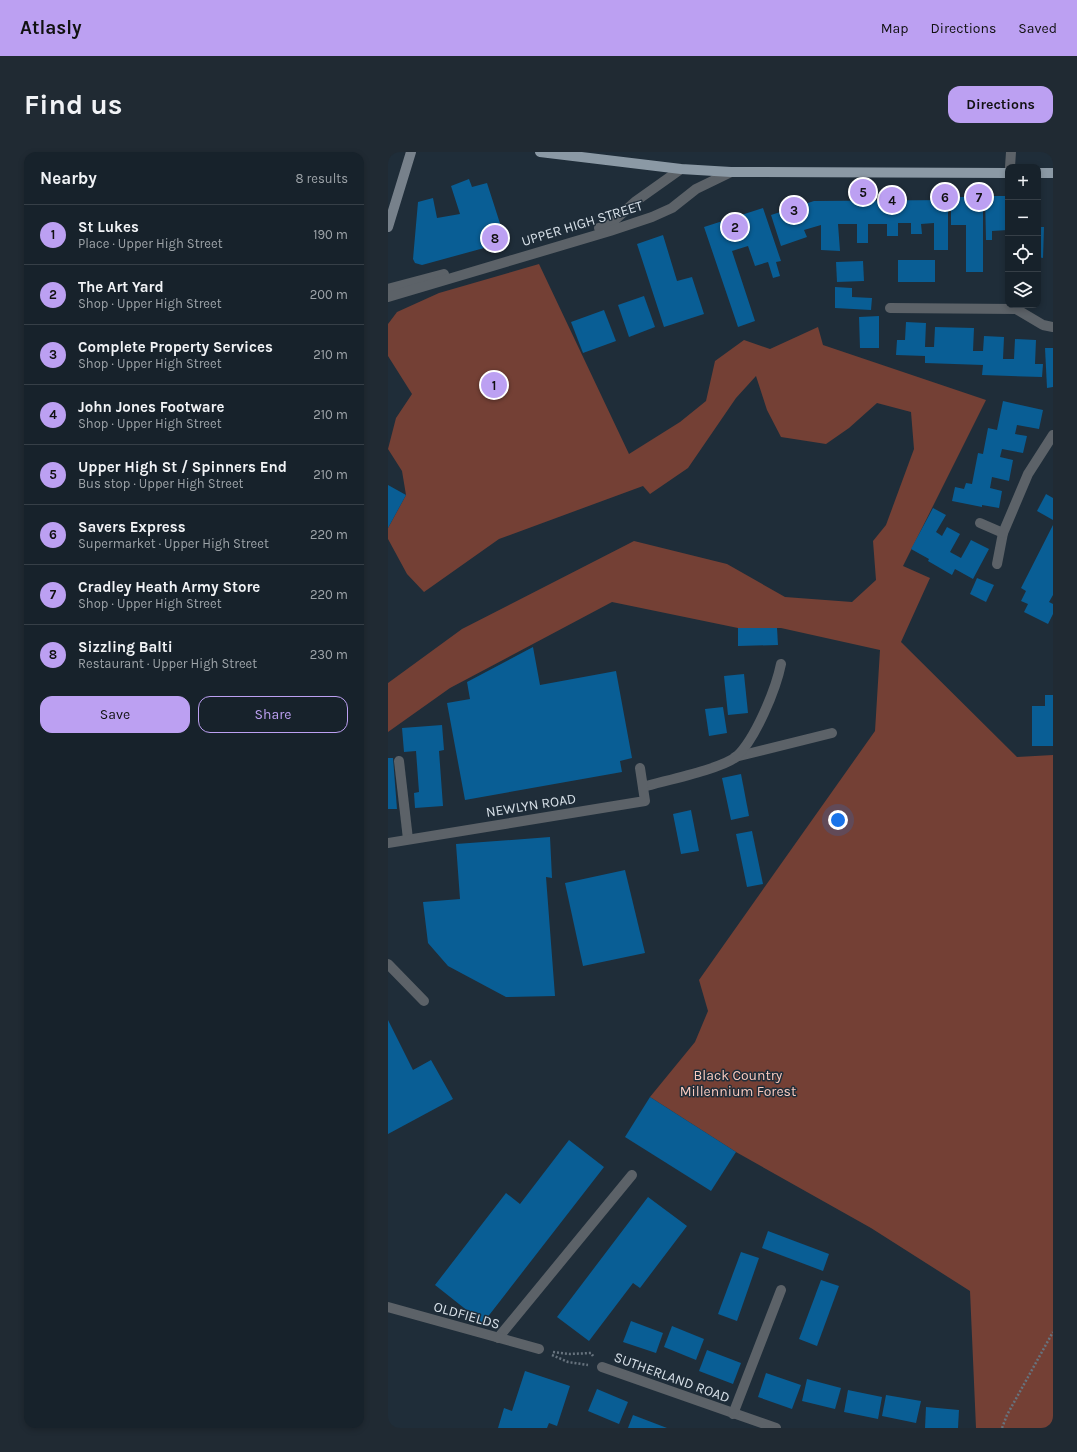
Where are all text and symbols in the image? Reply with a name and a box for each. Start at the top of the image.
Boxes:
text: Atlasly [20,17,82,39]
text: Map [881,20,909,37]
text: Directions [931,20,996,37]
text: Saved [1018,20,1057,37]
button: Directions [948,86,1053,123]
text: Find us [24,88,123,121]
map controls [1005,164,1041,308]
button: + [1005,164,1041,200]
text: Nearby [40,168,97,188]
text: 8 results [295,171,348,186]
pin: 5 [850,177,876,207]
pin: 6 [932,182,958,212]
pin: 7 [966,182,992,212]
pin: 4 [879,185,905,215]
pin: 3 [781,195,807,225]
street label: UPPER HIGH STREET [519,197,645,250]
button: − [1005,200,1041,236]
pin: 2 [722,212,748,242]
text: St Lukes [78,218,139,236]
pin: 8 [482,223,508,253]
text: 1 [51,227,55,242]
text: 190 m [313,227,348,242]
text: Place · Upper High Street [78,236,223,251]
button: locate [1005,236,1041,272]
button: layers [1005,272,1041,308]
text: The Art Yard [78,278,164,296]
text: 2 [49,287,57,302]
text: 200 m [310,287,348,302]
text: Shop · Upper High Street [78,296,222,311]
text: Complete Property Services [78,338,273,356]
text: 3 [49,347,57,362]
text: 210 m [313,347,348,362]
text: Shop · Upper High Street [78,356,222,371]
pin: 1 [481,370,507,400]
text: John Jones Footware [78,398,224,416]
text: 4 [49,407,57,422]
text: 210 m [313,407,348,422]
text: Shop · Upper High Street [78,416,222,431]
text: Upper High St / Spinners End [78,458,287,476]
text: 5 [49,467,57,482]
text: 210 m [313,467,348,482]
text: Bus stop · Upper High Street [78,476,243,491]
text: Savers Express [78,518,186,536]
text: 6 [49,527,57,542]
text: 220 m [310,527,348,542]
text: Supermarket · Upper High Street [78,536,269,551]
text: Cradley Heath Army Store [78,578,260,596]
text: 7 [50,587,56,602]
text: 220 m [310,587,348,602]
text: Shop · Upper High Street [78,596,222,611]
text: Sizzling Balti [78,638,173,656]
text: 8 [49,647,57,662]
text: 230 m [310,647,348,662]
text: Restaurant · Upper High Street [78,656,257,671]
button: Save [40,696,190,733]
button: Share [198,696,348,733]
street label: NEWLYN ROAD [485,790,577,821]
your location [828,810,848,830]
park label: Black Country Millennium Forest [680,1067,796,1100]
street label: OLDFIELDS [432,1298,502,1333]
street label: SUTHERLAND ROAD [612,1349,732,1406]

